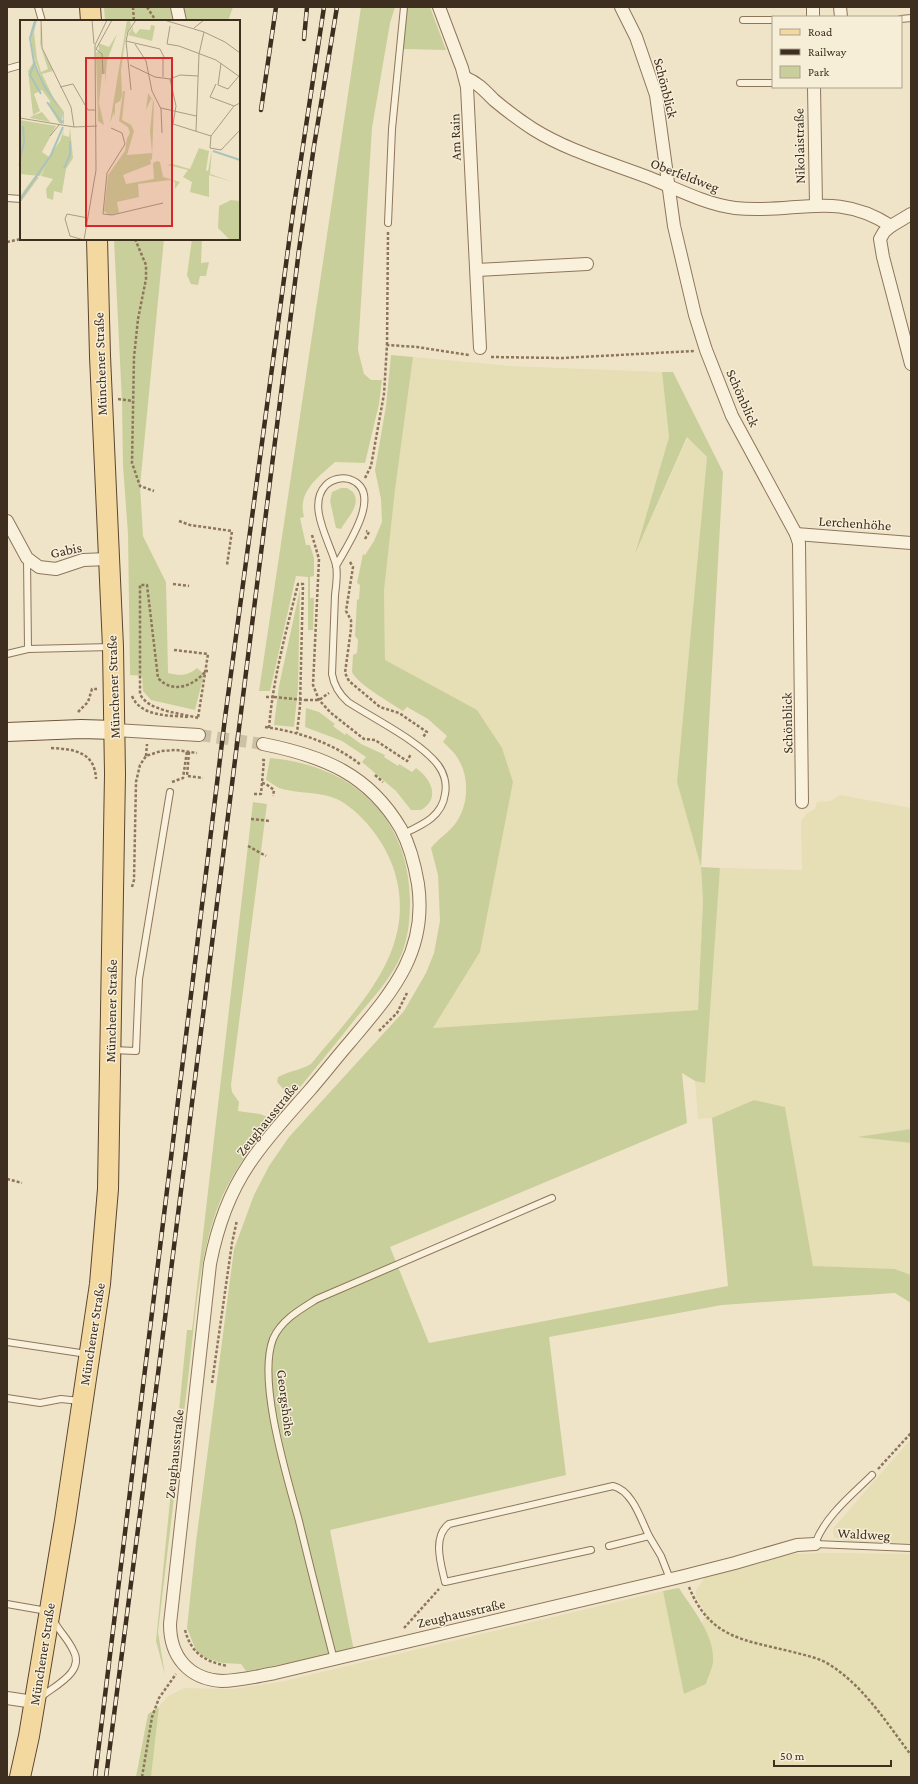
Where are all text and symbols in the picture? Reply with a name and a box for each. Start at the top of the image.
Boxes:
legend [772,16,902,88]
inset map [20,20,240,240]
text: Road [808,25,833,39]
text: Railway [808,45,847,59]
street label: Schönblick [651,56,681,120]
text: Park [808,65,830,79]
street label: Nikolaistraße [790,108,808,184]
street label: Am Rain [446,113,464,161]
street label: Oberfeldweg [648,155,722,195]
street label: Münchener Straße [90,312,110,416]
street label: Schönblick [723,367,763,430]
street label: Lerchenhöhe [818,512,892,534]
street label: Gabis [49,539,83,561]
street label: Münchener Straße [103,635,123,739]
street label: Schönblick [778,692,796,754]
street label: Münchener Straße [102,959,120,1063]
street label: Zeughausstraße [233,1079,301,1159]
street label: Münchener Straße [76,1282,108,1386]
street label: Georgshöhe [274,1369,298,1437]
street label: Zeughausstraße [161,1409,187,1499]
street label: Waldweg [837,1525,891,1543]
street label: Zeughausstraße [415,1595,507,1631]
street label: Münchener Straße [26,1602,58,1706]
scale bar [774,1742,891,1768]
text: 50 m [780,1749,805,1763]

